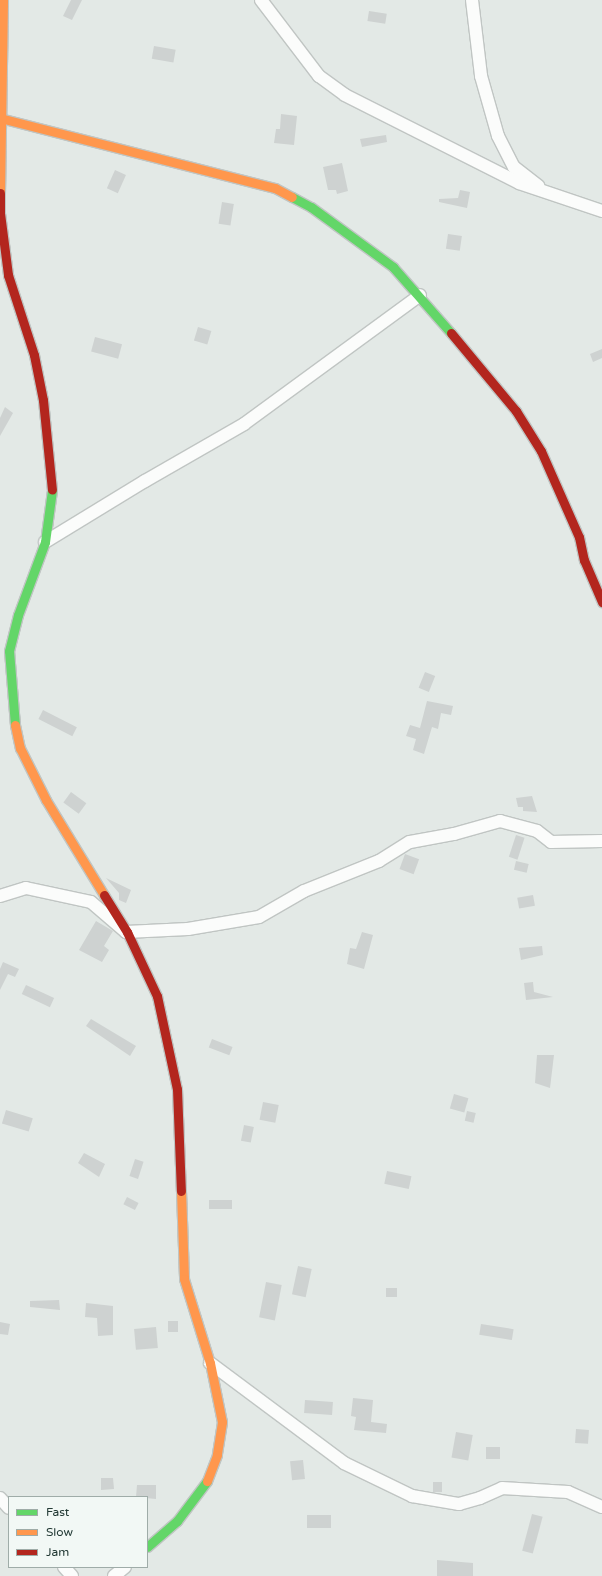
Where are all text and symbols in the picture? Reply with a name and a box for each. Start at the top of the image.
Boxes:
legend [8,1496,148,1568]
text: Fast [46,1505,69,1519]
text: Slow [46,1525,73,1539]
text: Jam [46,1545,69,1559]

